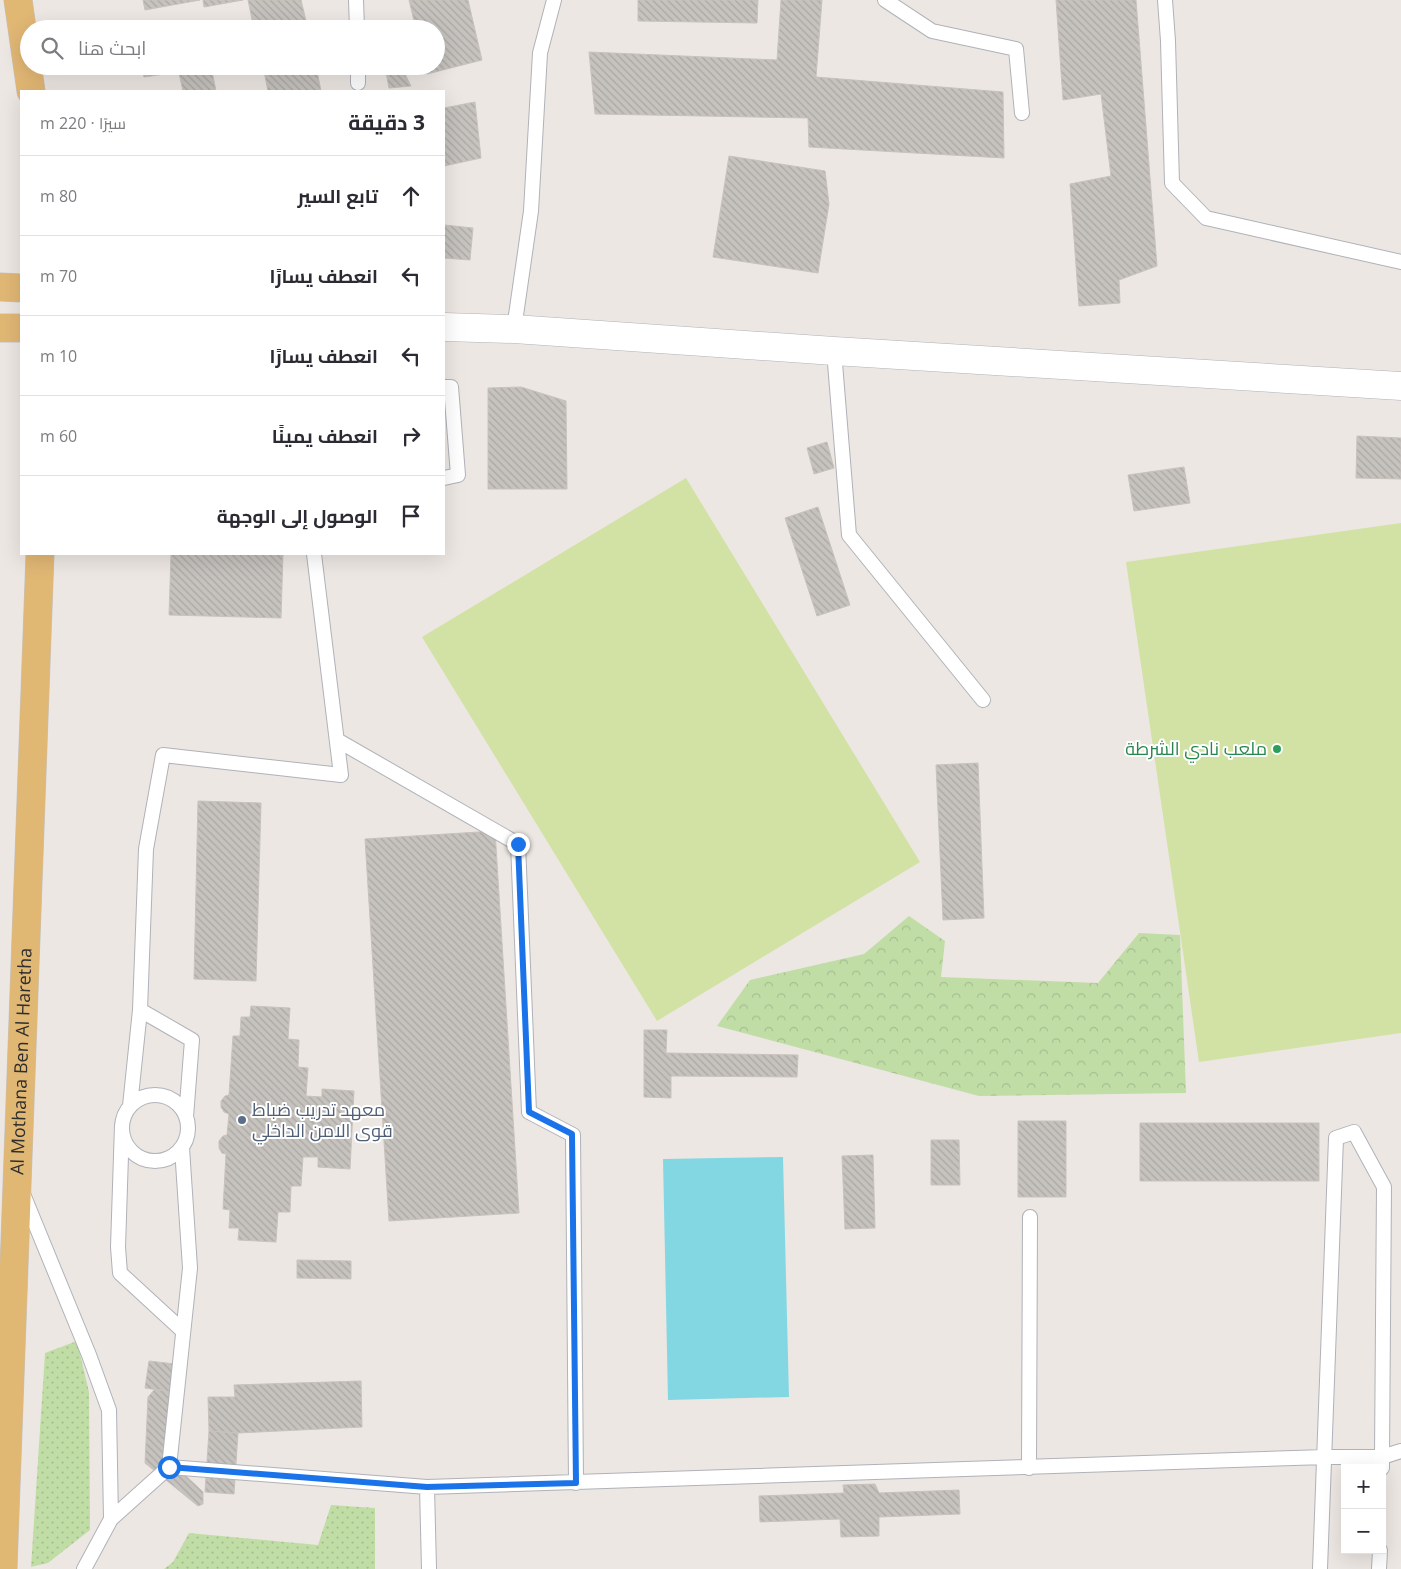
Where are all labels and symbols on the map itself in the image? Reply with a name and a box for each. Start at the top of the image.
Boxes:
place label: ملعب نادي الشرطة [1125,736,1267,763]
marker: ملعب نادي الشرطة [1271,743,1283,755]
route end [507,833,530,856]
street label: Al Mothana Ben Al Haretha [4,947,37,1175]
place label: معهد تدريب ضباط قوى الامن الداخلي [252,1097,393,1145]
marker: معهد تدريب ضباط قوى الامن الداخلي [236,1114,248,1126]
route start [158,1456,181,1479]

